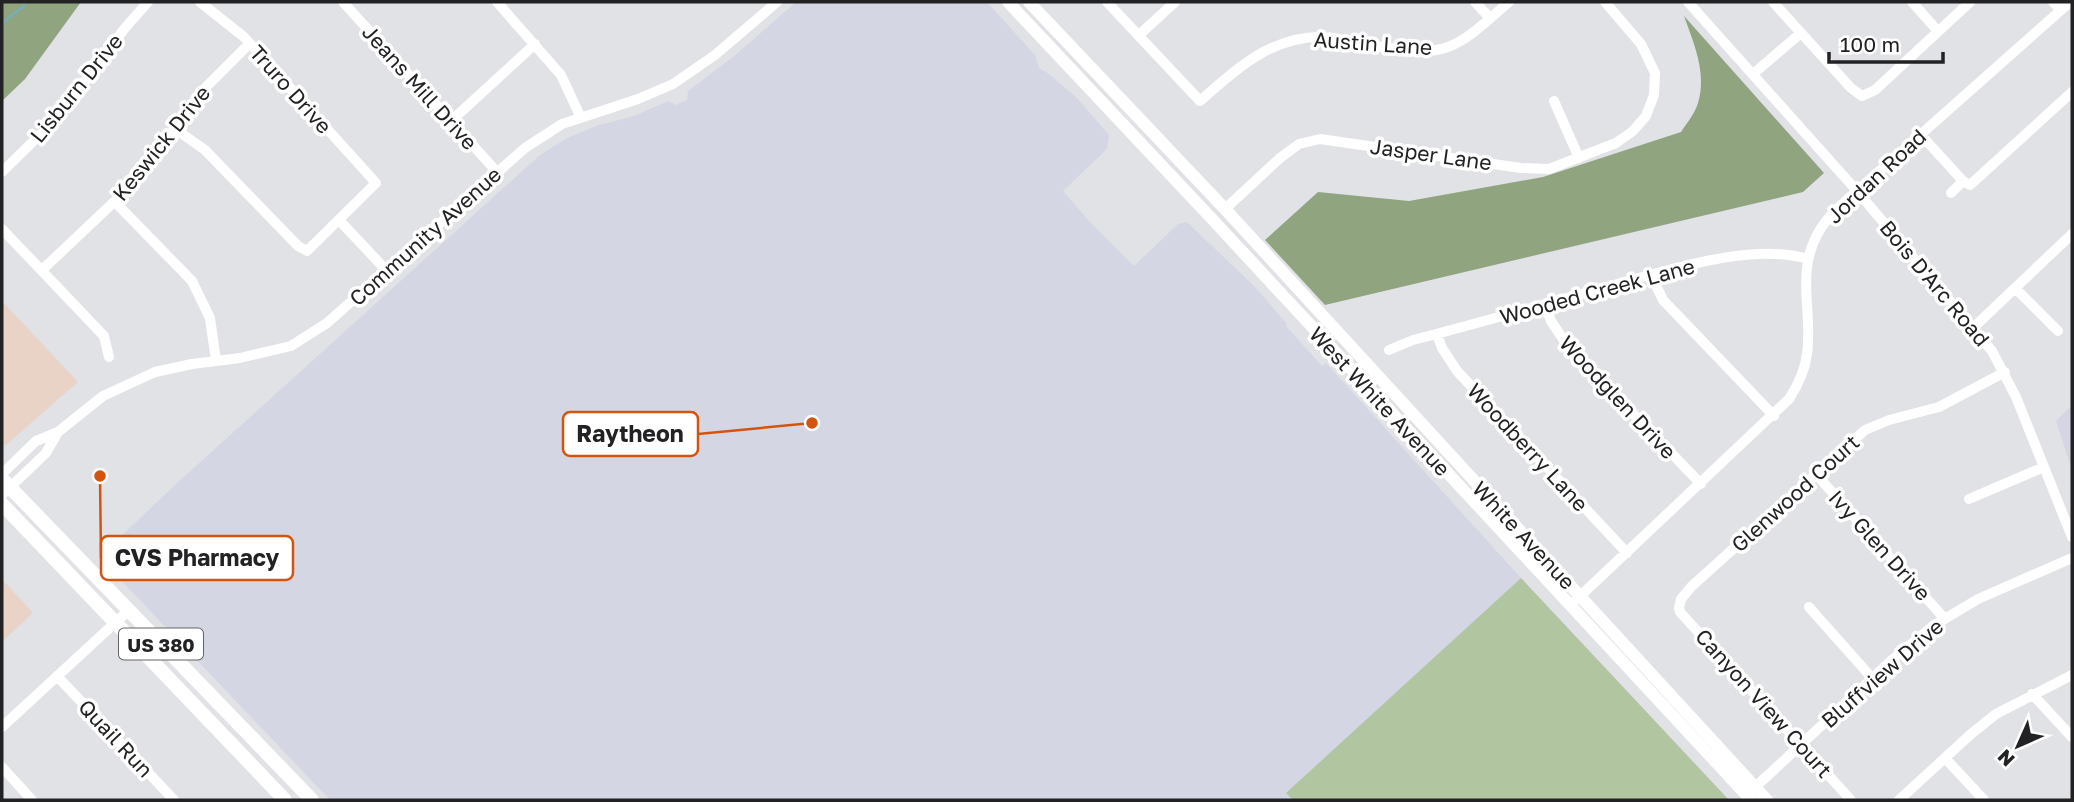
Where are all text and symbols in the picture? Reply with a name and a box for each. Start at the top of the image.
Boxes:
street label: Jeans Mill Drive [357,19,483,155]
scale bar [1829,21,1943,65]
street label: Austin Lane [1313,26,1433,60]
street label: Lisburn Drive [24,28,128,148]
text: 100 m [1840,31,1900,57]
street label: Truro Drive [245,39,337,139]
street label: Keswick Drive [107,80,215,206]
street label: Jordan Road [1821,123,1931,229]
street label: Jasper Lane [1369,133,1493,175]
street label: Community Avenue [344,161,506,311]
street label: Bois D'Arc Road [1875,215,1995,351]
street label: Wooded Creek Lane [1497,252,1697,330]
street label: West White Avenue [1304,321,1456,481]
street label: Woodglen Drive [1554,330,1682,464]
street label: Woodberry Lane [1462,378,1594,516]
callout: Raytheon [563,412,698,456]
text: Raytheon [576,419,684,447]
street label: Glenwood Court [1726,429,1864,557]
street label: White Avenue [1467,475,1581,595]
street label: Ivy Glen Drive [1824,484,1936,606]
callout: CVS Pharmacy [101,536,293,580]
text: CVS Pharmacy [115,543,280,571]
street label: Bluffview Drive [1816,613,1948,733]
street label: Canyon View Court [1690,623,1838,783]
road number: US 380 [119,628,203,660]
street label: Quail Run [73,694,159,782]
north arrow [1983,711,2053,781]
text: N [1992,745,2019,772]

